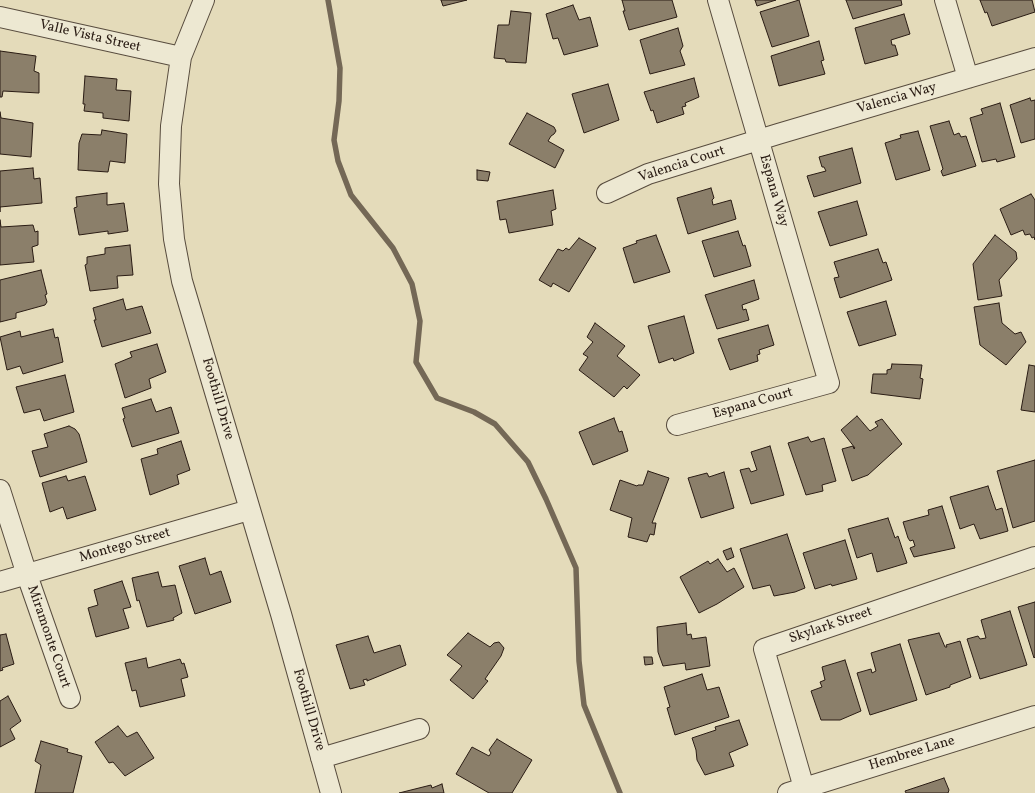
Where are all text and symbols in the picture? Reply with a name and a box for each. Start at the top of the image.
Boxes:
street label: Valle Vista Street [38,17,142,57]
street label: Valencia Way [855,80,939,118]
street label: Valencia Court [637,143,727,187]
street label: Espana Way [755,153,791,229]
street label: Foothill Drive [197,356,237,442]
street label: Espana Court [711,385,795,423]
street label: Montego Street [77,525,173,567]
street label: Miramonte Court [23,583,73,691]
street label: Skylark Street [787,604,875,648]
street label: Foothill Drive [288,667,328,753]
street label: Hembree Lane [867,733,957,775]

